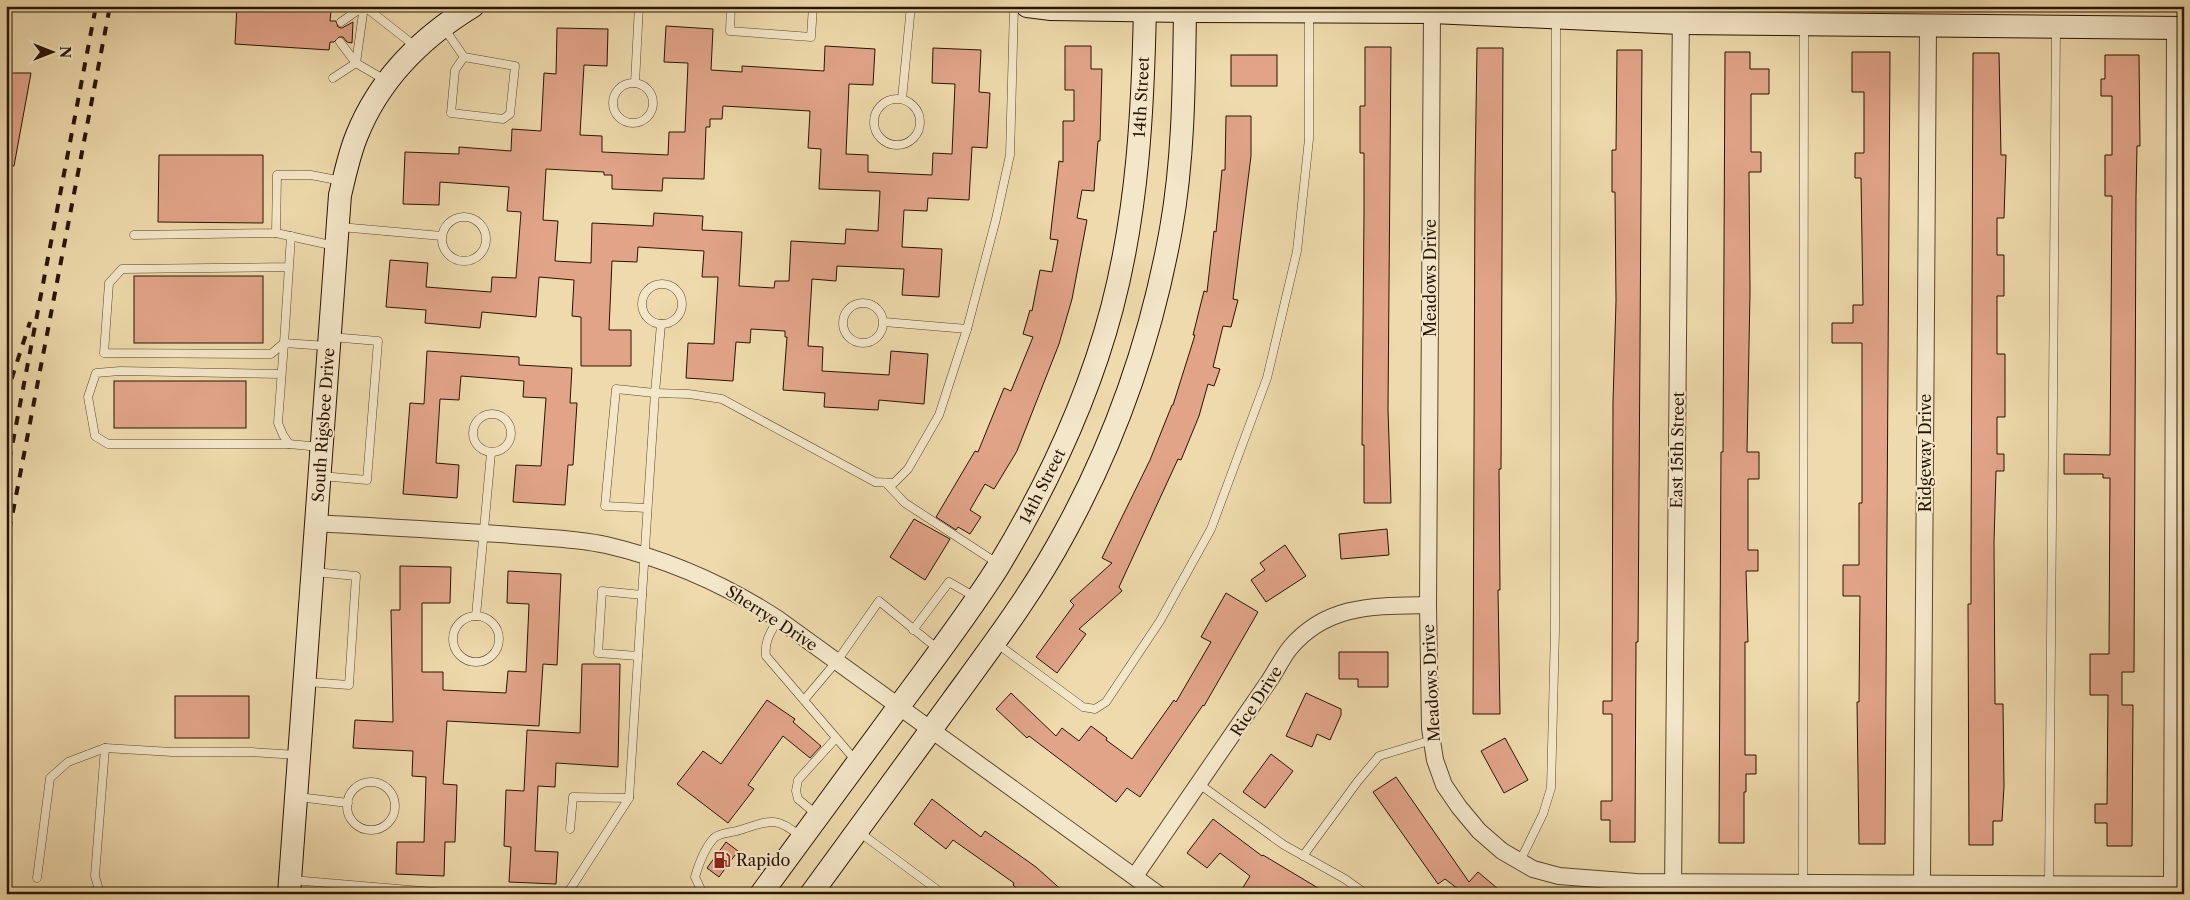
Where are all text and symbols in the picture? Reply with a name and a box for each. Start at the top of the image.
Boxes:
north arrow [28,28,78,78]
text: N [56,46,74,58]
street label: 14th Street [1129,56,1153,138]
street label: Meadows Drive [1420,219,1440,337]
street label: South Rigsbee Drive [308,347,338,503]
street label: East 15th Street [1666,391,1688,509]
street label: Ridgeway Drive [1915,394,1935,512]
street label: 14th Street [1015,445,1070,527]
street label: Sherrye Drive [722,581,822,655]
street label: Meadows Drive [1418,624,1444,742]
street label: Rice Drive [1226,662,1286,740]
fuel station icon: Rapido [712,850,732,870]
place label: Rapido [736,850,791,870]

